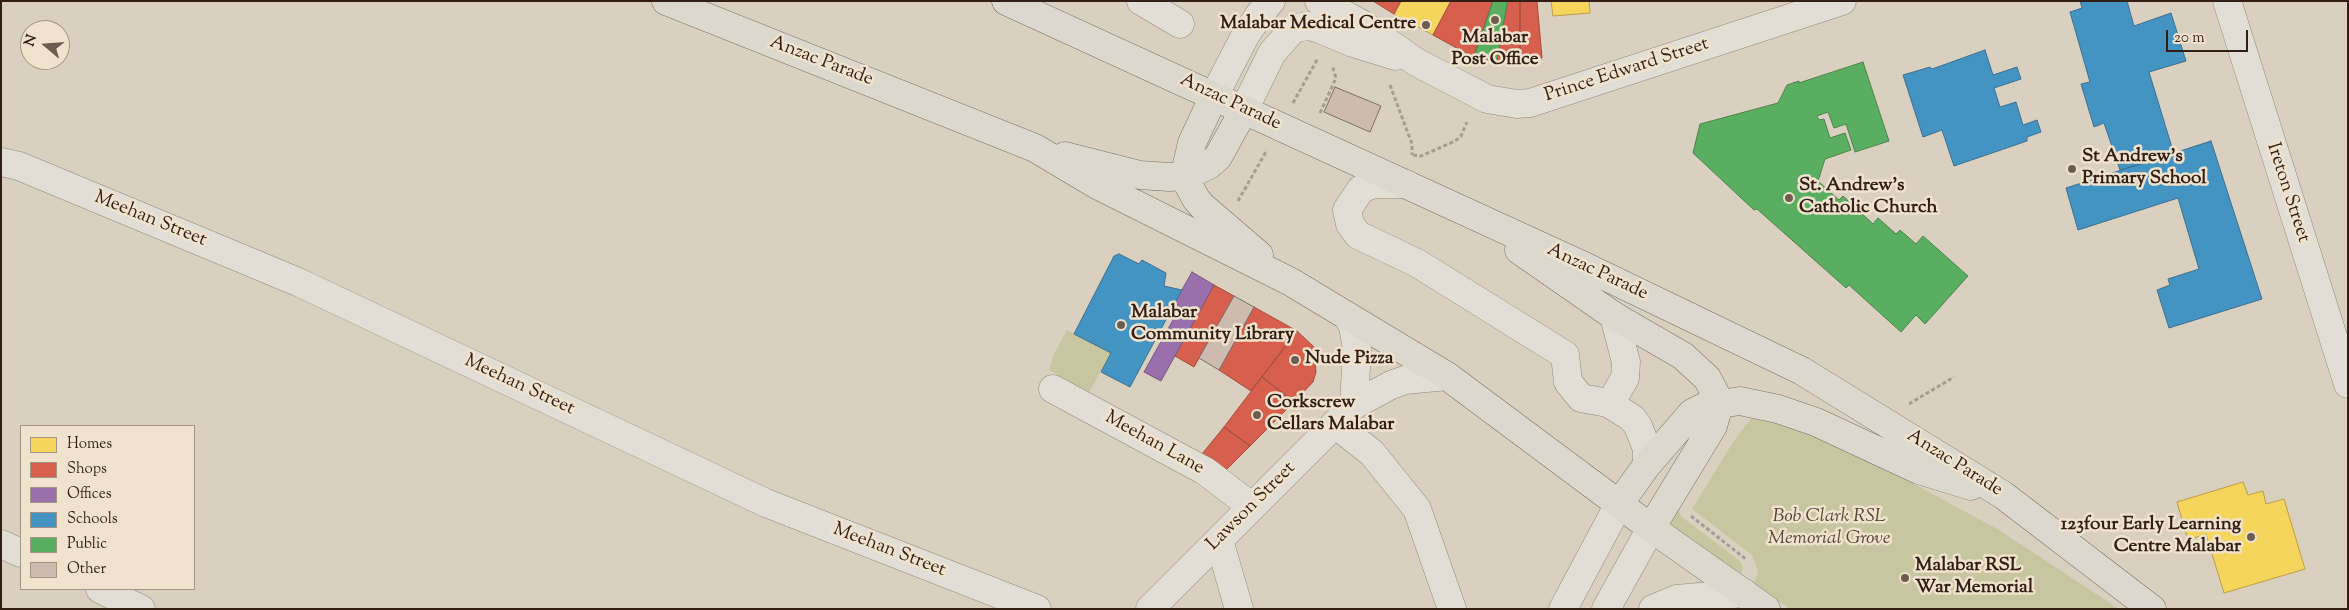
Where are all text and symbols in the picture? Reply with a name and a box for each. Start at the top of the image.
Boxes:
place label: Malabar Medical Centre [1220,14,1416,36]
marker: Malabar Post Office [1489,14,1501,26]
marker: Malabar Medical Centre [1420,19,1432,31]
north arrow [20,20,70,70]
scale bar [2169,20,2252,52]
place label: Malabar Post Office [1451,28,1539,72]
text: 20 m [2174,28,2205,49]
text: N [20,32,43,49]
street label: Anzac Parade [766,32,876,92]
street label: Prince Edward Street [1542,34,1712,108]
street label: Anzac Parade [1176,70,1284,136]
street label: Ireton Street [2260,140,2314,246]
place label: St Andrew's Primary School [2082,147,2207,191]
marker: St Andrew's Primary School [2066,163,2078,175]
place label: St. Andrew's Catholic Church [1799,176,1938,220]
street label: Meehan Street [91,187,209,253]
marker: St. Andrew's Catholic Church [1783,192,1795,204]
street label: Anzac Parade [1543,240,1651,306]
place label: Malabar Community Library [1131,303,1294,347]
marker: Malabar Community Library [1115,319,1127,331]
place label: Nude Pizza [1305,349,1393,371]
street label: Meehan Street [460,351,578,421]
marker: Nude Pizza [1289,354,1301,366]
place label: Corkscrew Cellars Malabar [1267,393,1394,437]
street label: Meehan Lane [1100,407,1208,481]
marker: Corkscrew Cellars Malabar [1251,409,1263,421]
legend [20,425,195,590]
street label: Anzac Parade [1902,425,2006,503]
text: Homes [67,434,112,455]
street label: Lawson Street [1203,458,1301,556]
text: Shops [67,459,107,480]
text: Offices [67,484,112,505]
park label: Bob Clark RSL Memorial Grove [1768,507,1890,551]
text: Schools [67,509,118,530]
place label: 123four Early Learning Centre Malabar [2061,515,2241,559]
street label: Meehan Street [829,519,949,583]
marker: 123four Early Learning Centre Malabar [2245,531,2257,543]
text: Public [67,534,107,555]
place label: Malabar RSL War Memorial [1915,556,2033,600]
text: Other [67,559,106,580]
marker: Malabar RSL War Memorial [1899,572,1911,584]

